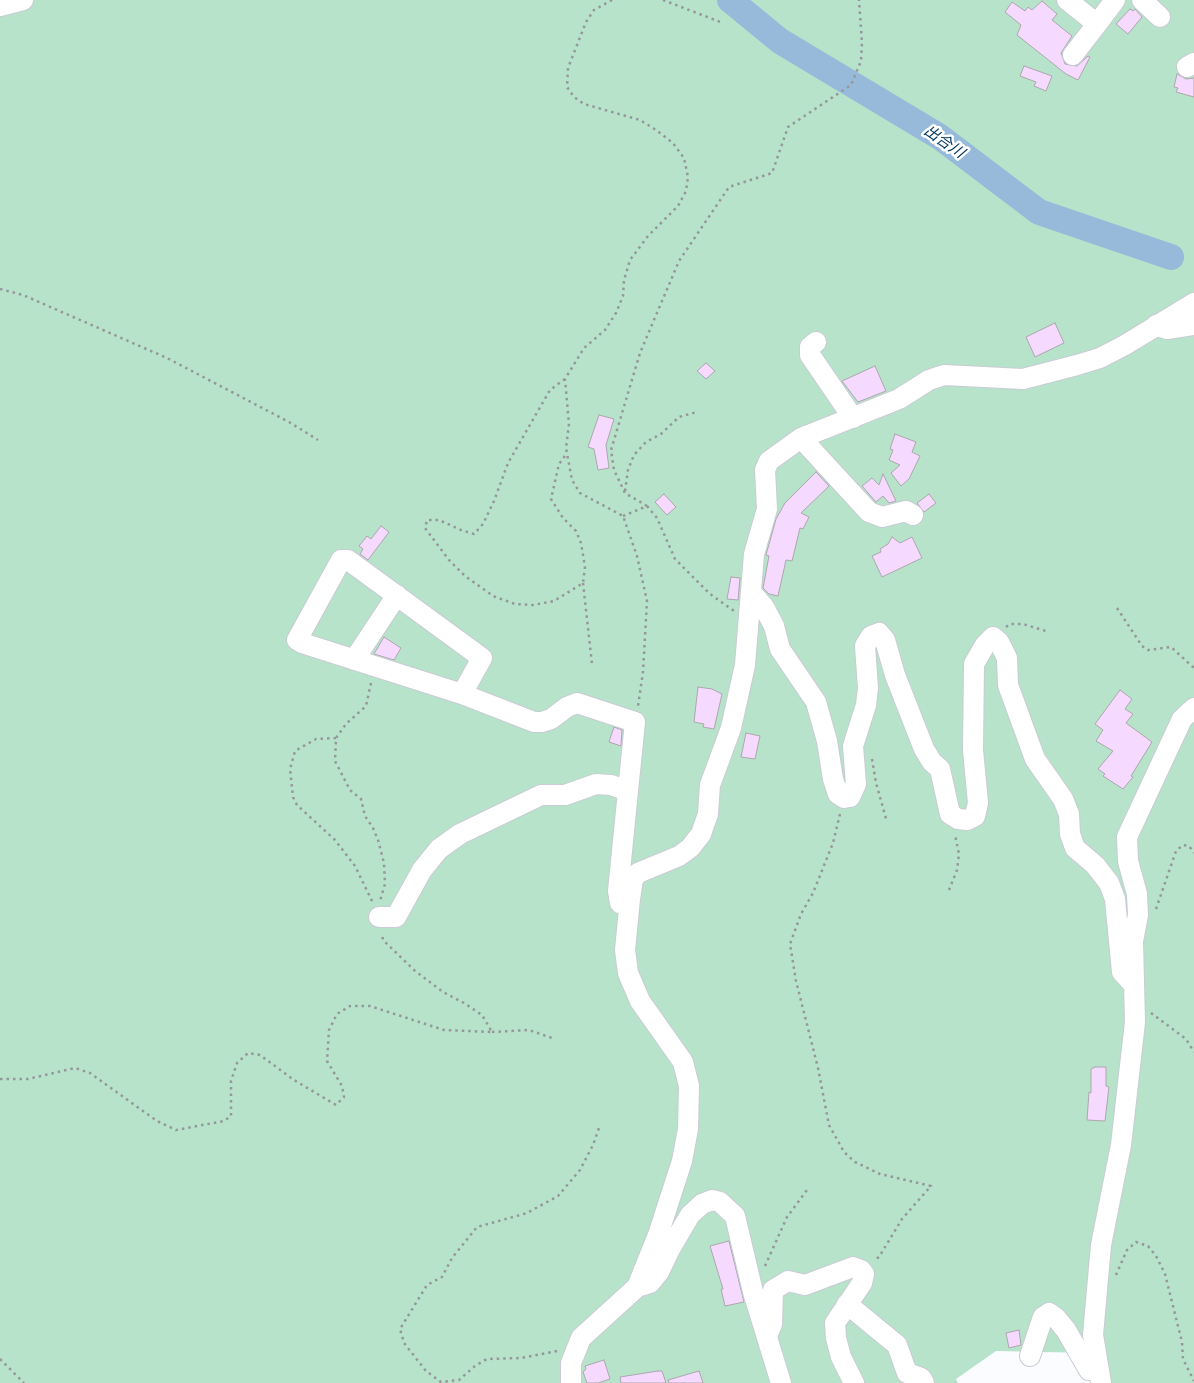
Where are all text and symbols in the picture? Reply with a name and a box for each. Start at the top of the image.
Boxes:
water label: 出合川 [920,122,968,162]

